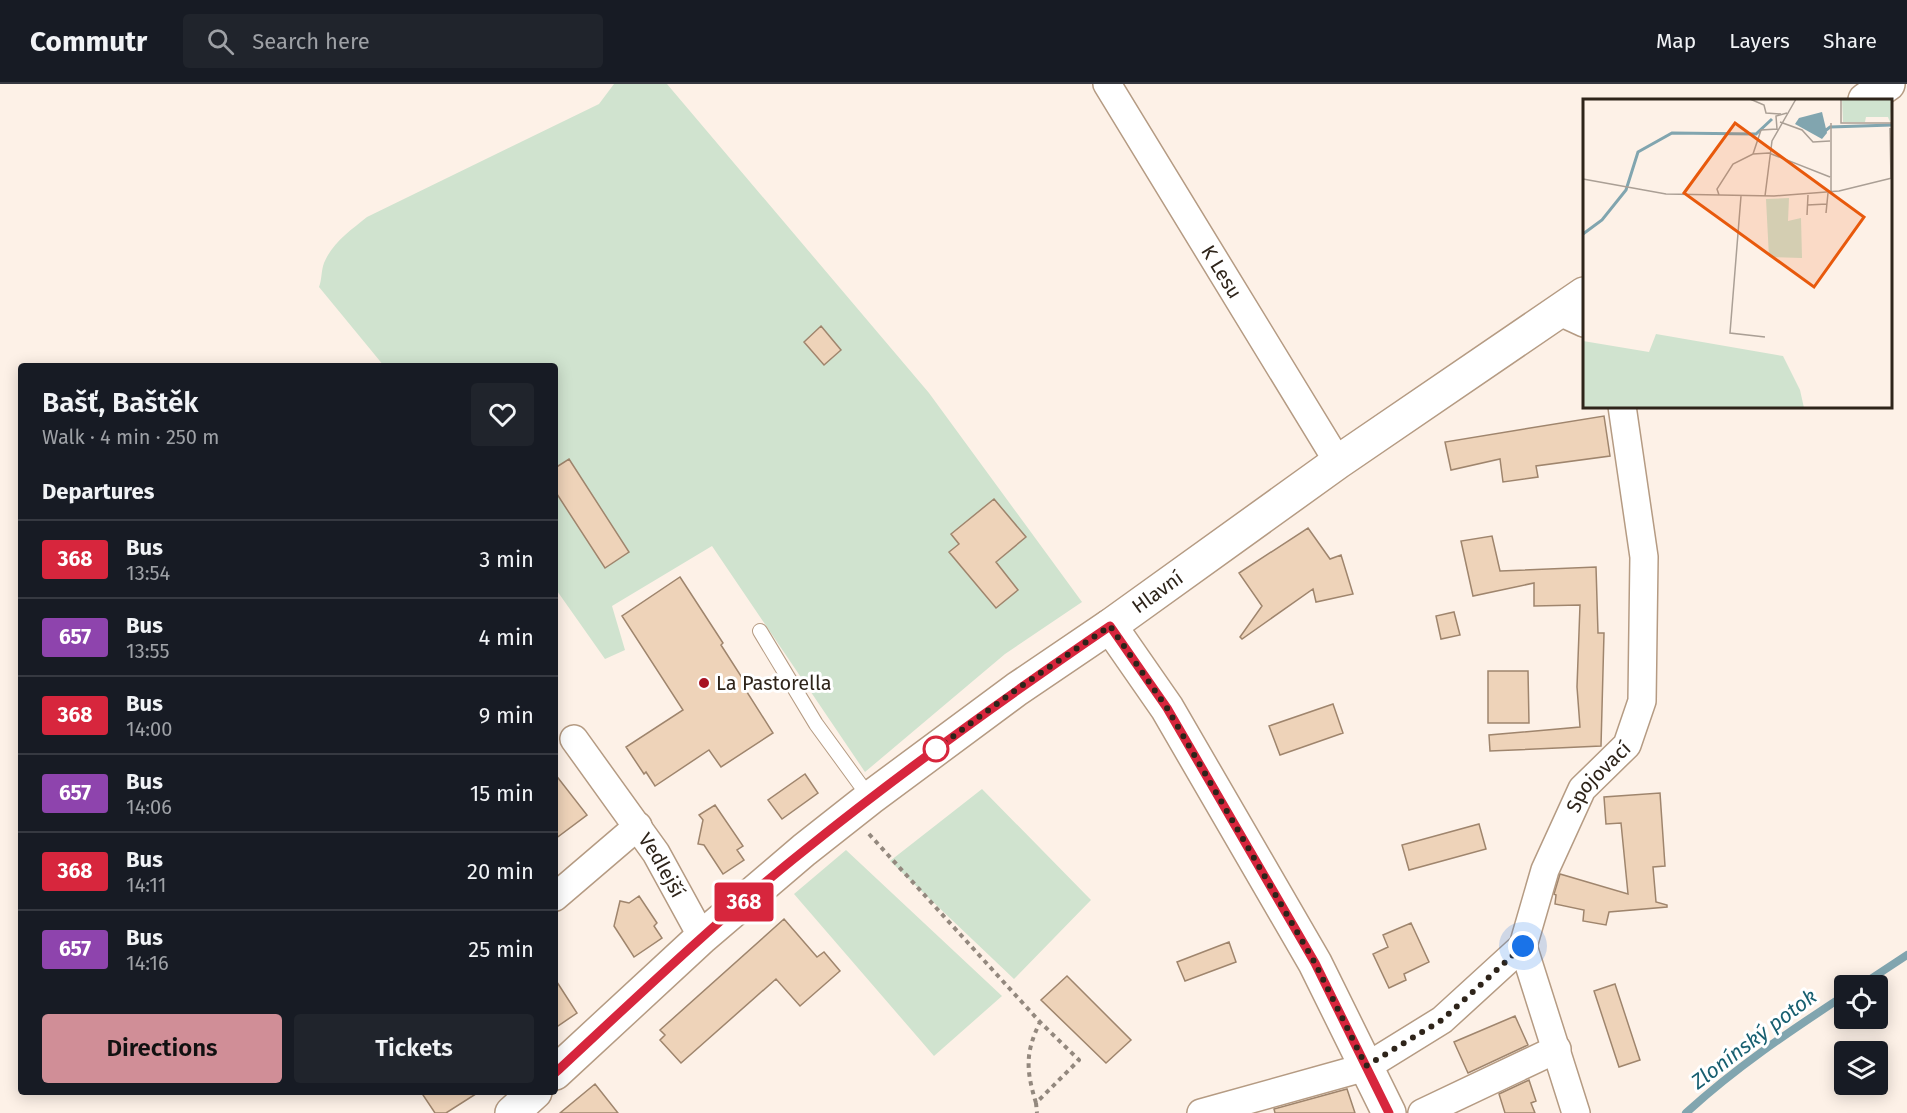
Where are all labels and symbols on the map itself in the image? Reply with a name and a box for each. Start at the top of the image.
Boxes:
inset map [1583,99,1892,408]
street label: K Lesu [1196,241,1247,303]
street label: Hlavní [1127,565,1188,618]
place label: La Pastorella [716,671,832,695]
marker: La Pastorella [697,676,711,690]
unlabelled marker [923,736,949,762]
street label: Spojovací [1561,736,1636,816]
street label: Vedlejší [634,828,690,902]
line badge: 368 [710,882,778,922]
your location [1508,931,1538,961]
water label: Zlonínský potok [1685,983,1822,1095]

